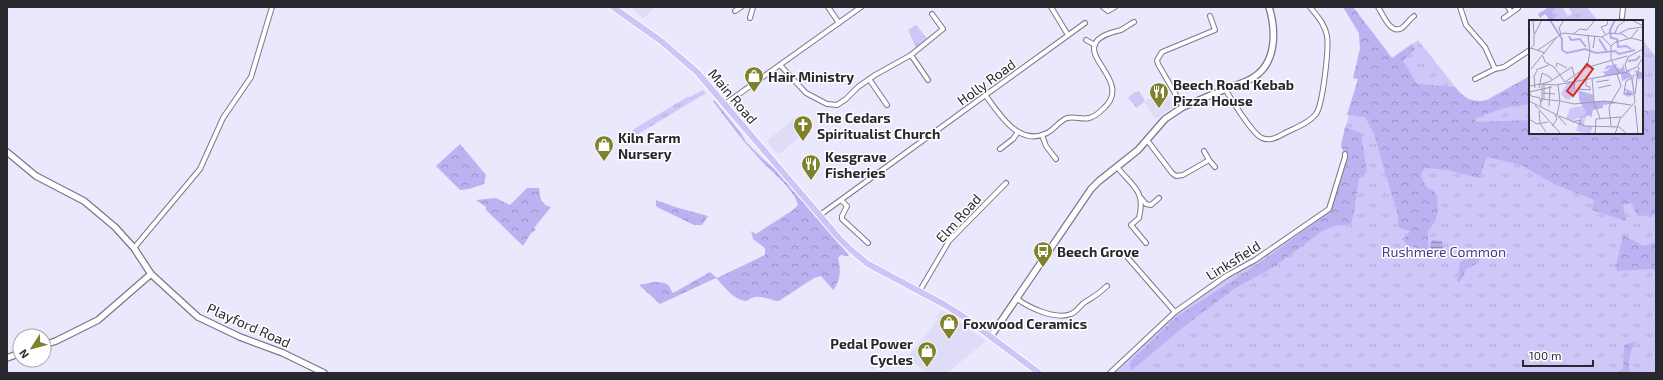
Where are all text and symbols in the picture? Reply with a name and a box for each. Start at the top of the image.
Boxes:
inset map [1529,20,1643,134]
street label: Holly Road [954,55,1018,109]
street label: Main Road [705,65,761,127]
shop icon: Hair Ministry [743,65,765,93]
place label: Hair Ministry [768,68,854,85]
place label: Beech Road Kebab Pizza House [1173,76,1294,109]
restaurant icon: Beech Road Kebab Pizza House [1148,81,1170,109]
place label: The Cedars Spiritualist Church [817,109,940,142]
church icon: The Cedars Spiritualist Church [792,114,814,142]
place label: Kiln Farm Nursery [618,129,681,162]
shop icon: Kiln Farm Nursery [593,134,615,162]
place label: Kesgrave Fisheries [825,148,887,181]
restaurant icon: Kesgrave Fisheries [800,153,822,181]
street label: Elm Road [932,190,984,246]
street label: Linksfield [1203,237,1263,283]
bus stop icon: Beech Grove [1032,240,1054,268]
place label: Beech Grove [1057,243,1139,260]
park label: Rushmere Common [1382,243,1506,260]
street label: Playford Road [205,299,293,351]
shop icon: Foxwood Ceramics [938,312,960,340]
place label: Foxwood Ceramics [963,315,1087,332]
north arrow [12,328,52,368]
place label: Pedal Power Cycles [830,335,913,368]
shop icon: Pedal Power Cycles [916,340,938,368]
scale bar [1523,342,1593,368]
text: N [16,347,31,361]
text: 100 m [1529,348,1561,362]

